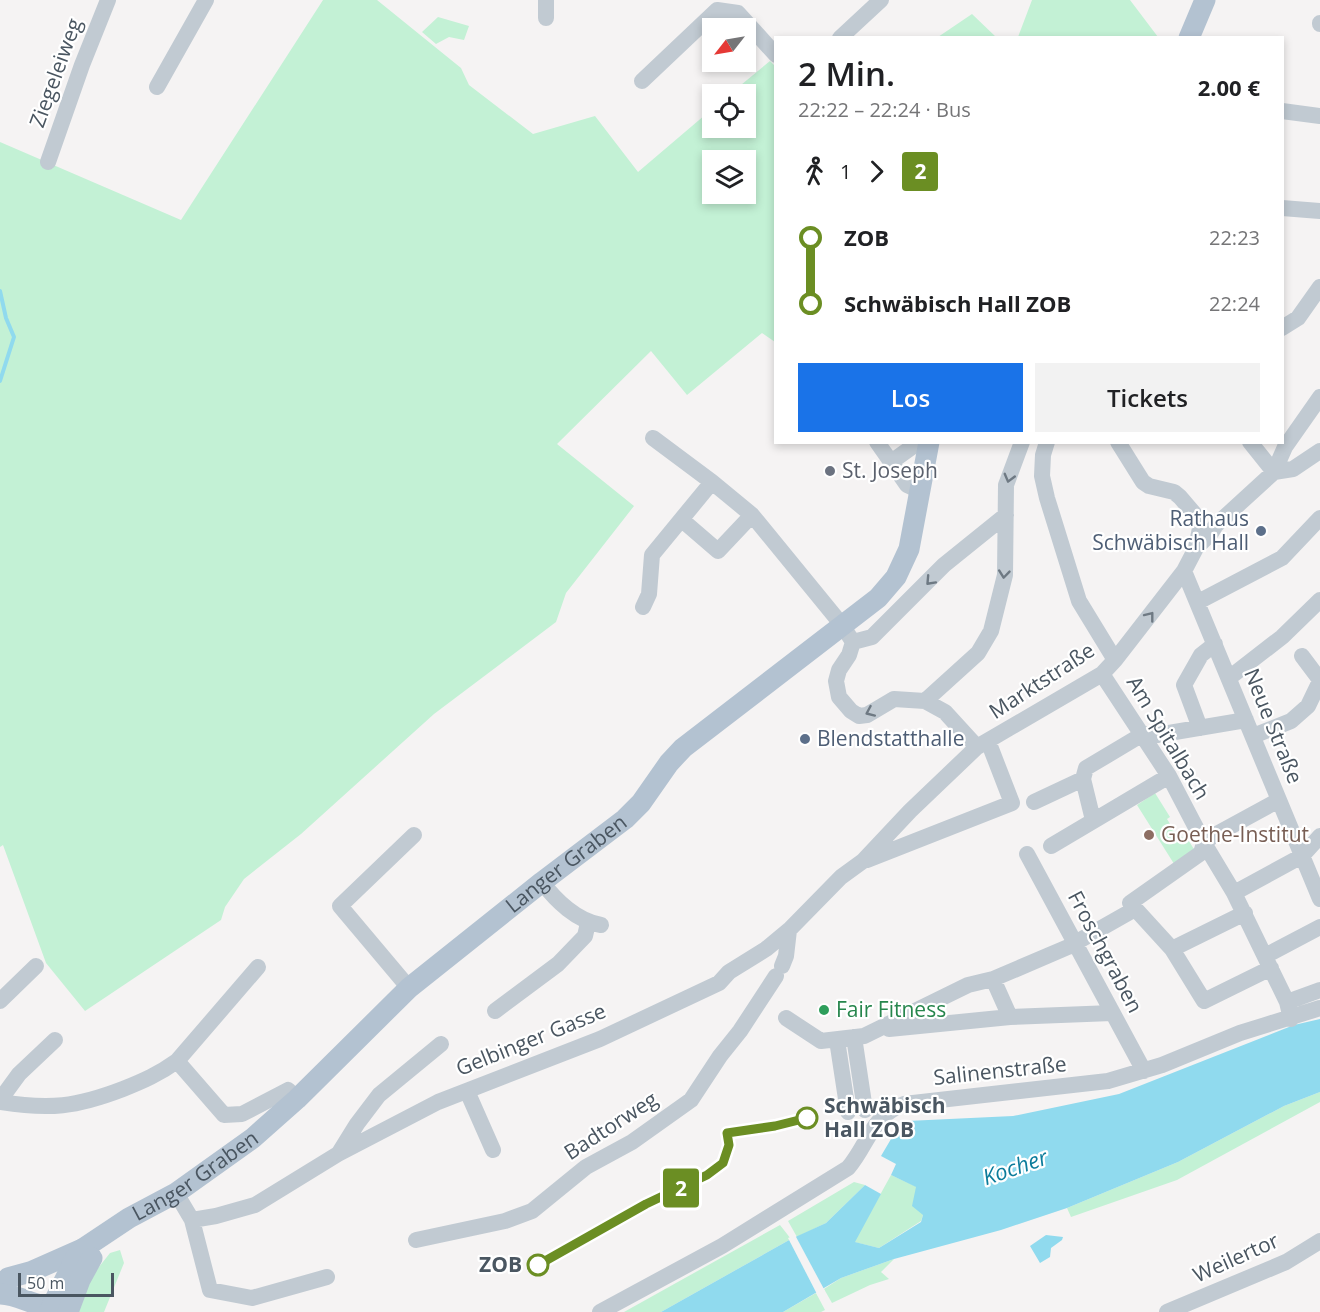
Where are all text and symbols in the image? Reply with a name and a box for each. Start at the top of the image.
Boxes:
street label: Ziegeleiweg [22,14,88,131]
north arrow [702,18,756,72]
map controls [702,18,756,204]
text: 2 Min. [798,51,895,96]
text: 2.00 € [1198,72,1260,102]
button: locate [702,84,756,138]
text: 22:22 – 22:24 · Bus [798,96,971,123]
button: layers [702,150,756,204]
icon: walk [798,155,831,188]
icon: forward [860,155,893,188]
text: 2 [914,157,926,185]
text: 1 [840,158,851,185]
text: ZOB [844,222,889,252]
text: 22:23 [1209,224,1260,251]
text: Schwäbisch Hall ZOB [844,288,1071,318]
text: 22:24 [1209,290,1260,317]
button: Los [798,363,1023,432]
button: Tickets [1035,363,1260,432]
place label: St. Joseph [842,456,938,484]
marker: St. Joseph [823,464,837,478]
one-way arrow [1003,473,1016,483]
place label: Rathaus Schwäbisch Hall [1092,504,1249,556]
marker: Rathaus Schwäbisch Hall [1254,524,1268,538]
one-way arrow [998,569,1011,578]
one-way arrow [926,573,937,584]
one-way arrow [1142,611,1153,622]
street label: Marktstraße [983,636,1100,725]
street label: Neue Straße [1238,664,1310,787]
street label: Am Spitalbach [1121,670,1217,805]
one-way arrow [866,704,877,716]
place label: Blendstatthalle [817,724,964,752]
marker: Blendstatthalle [798,732,812,746]
street label: Langer Graben [499,808,632,919]
place label: Goethe-Institut [1161,820,1309,848]
marker: Goethe-Institut [1142,828,1156,842]
street label: Froschgraben [1062,886,1150,1017]
place label: Fair Fitness [836,995,946,1023]
street label: Gelbinger Gasse [451,996,610,1082]
marker: Fair Fitness [817,1003,831,1017]
street label: Salinenstraße [932,1049,1068,1091]
street label: Badtorweg [558,1084,663,1166]
place label: Schwäbisch Hall ZOB [824,1091,946,1143]
marker: Schwäbisch Hall ZOB [796,1107,818,1129]
street label: Langer Graben [127,1124,264,1227]
water label: Kocher [978,1141,1052,1191]
line badge: 2 [662,1168,700,1208]
text: 2 [675,1174,687,1202]
street label: Weilertor [1188,1226,1283,1288]
place label: ZOB [479,1250,522,1278]
marker: ZOB [527,1254,549,1276]
scale bar [18,1270,114,1298]
text: 50 m [27,1272,64,1294]

